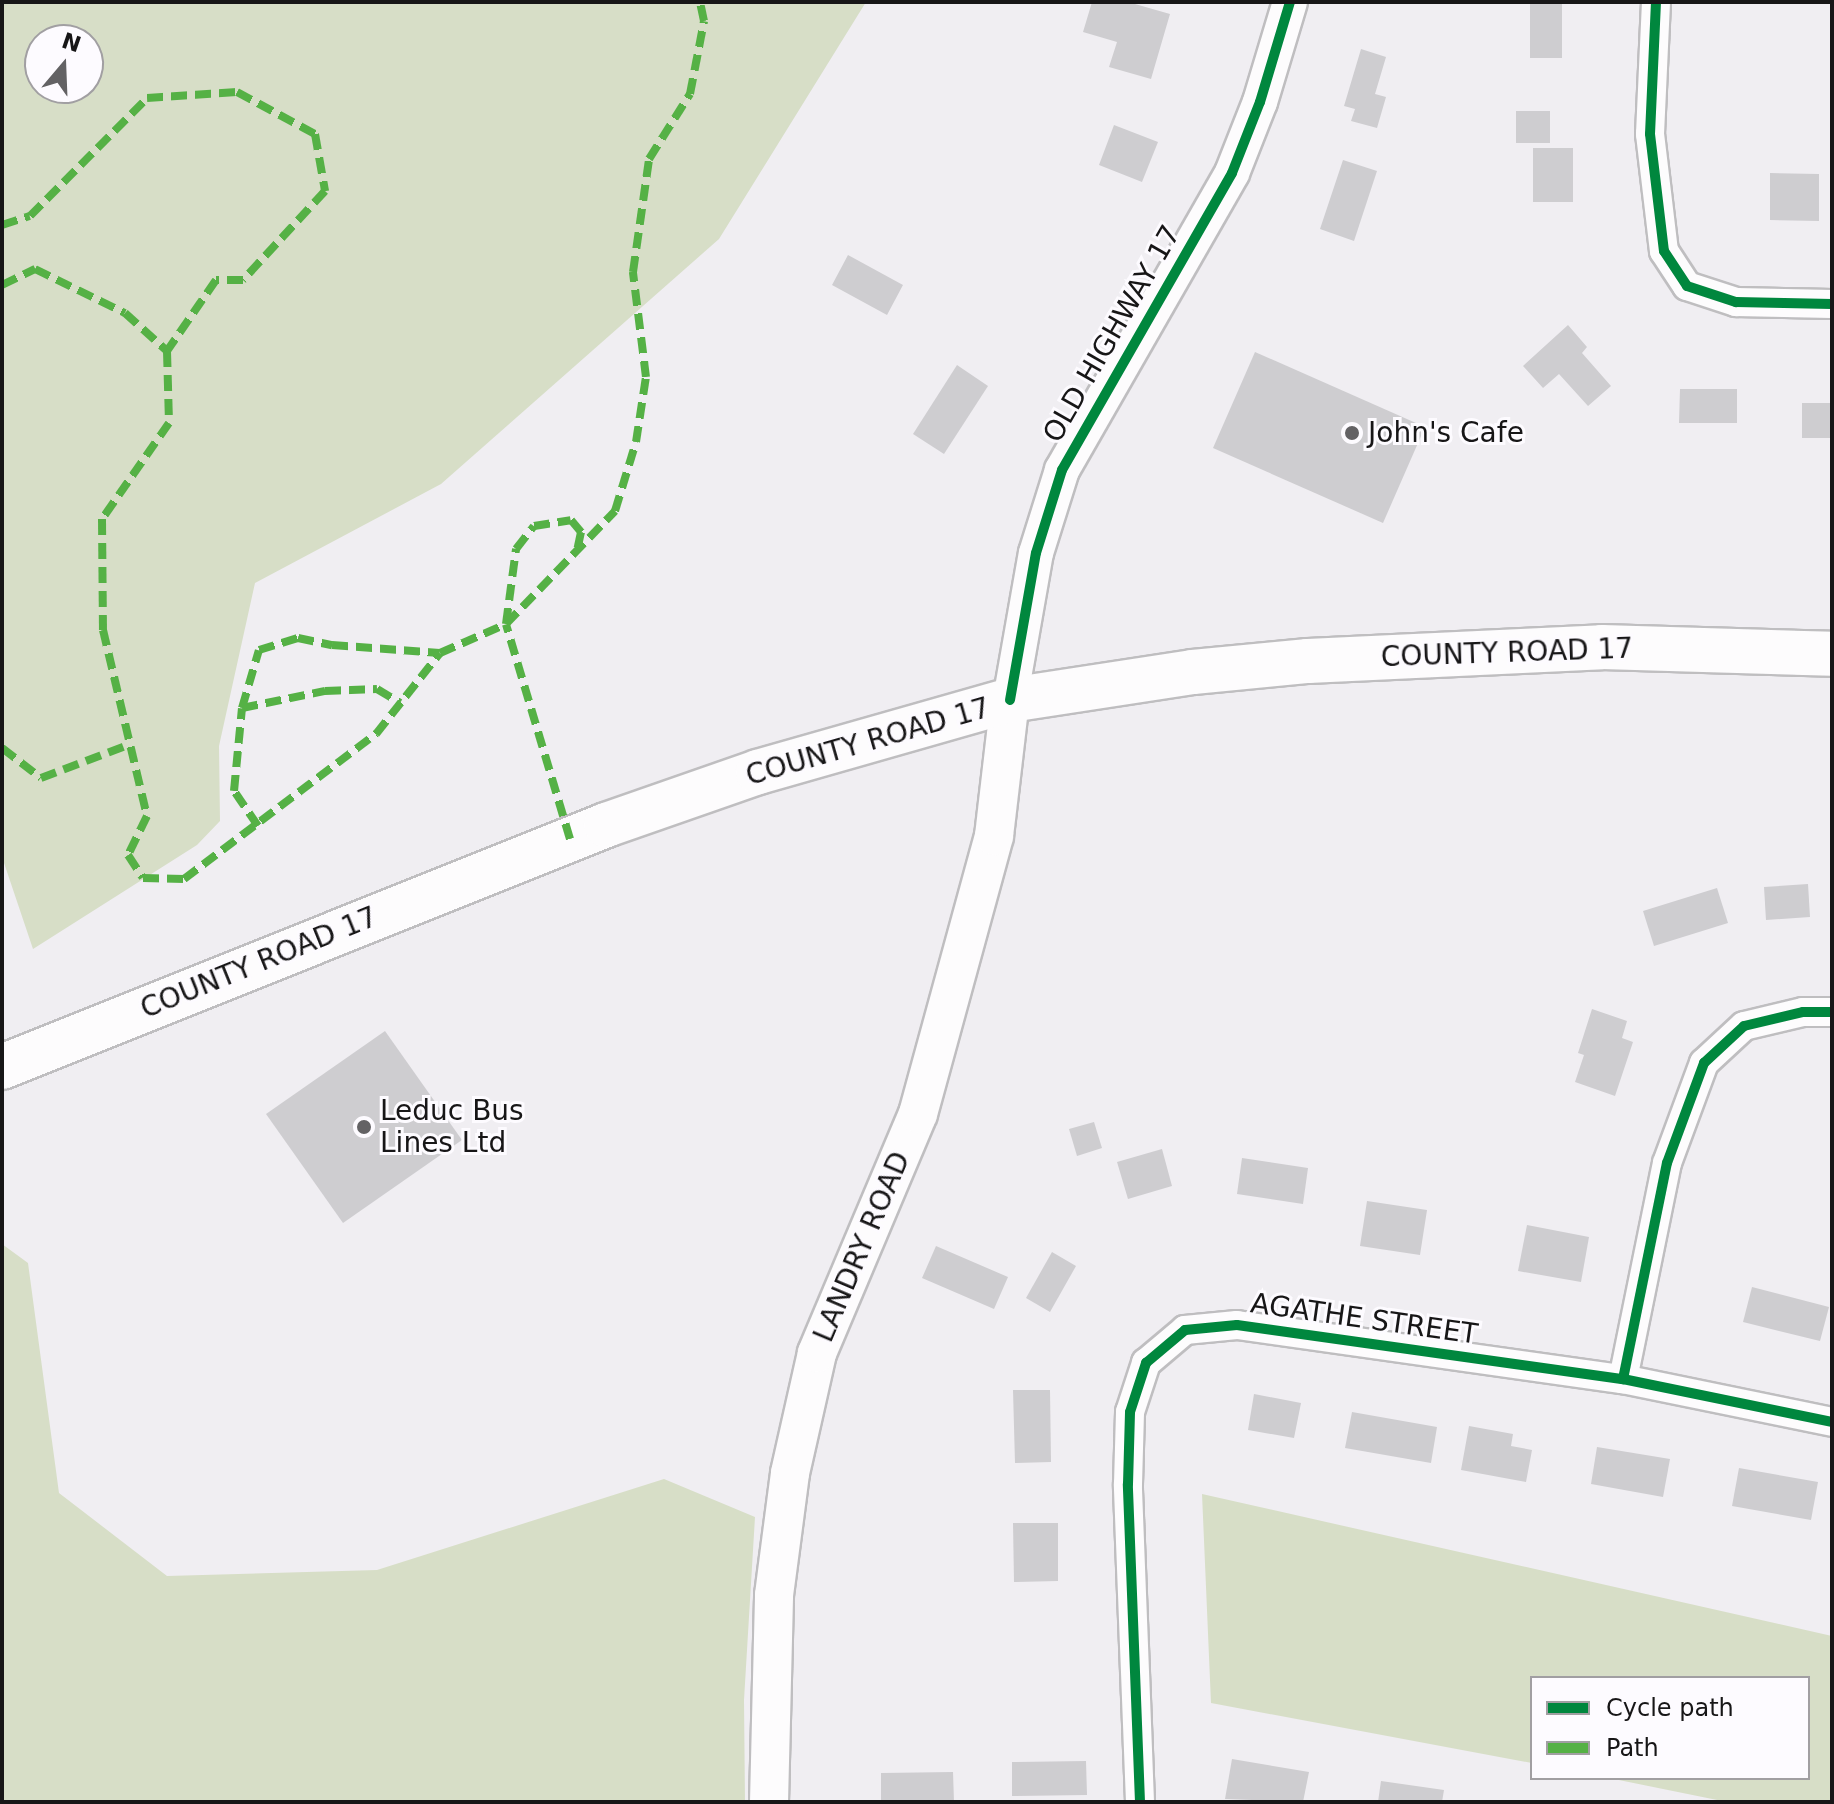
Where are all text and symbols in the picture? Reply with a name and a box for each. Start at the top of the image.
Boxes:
north arrow [24,24,104,104]
text: N [59,28,84,58]
street label: OLD HIGHWAY 17 [1036,220,1188,448]
place label: John's Cafe [1368,416,1524,450]
marker: John's Cafe [1343,424,1361,442]
street label: COUNTY ROAD 17 [1380,632,1634,674]
street label: COUNTY ROAD 17 [742,691,994,793]
street label: COUNTY ROAD 17 [136,900,382,1026]
place label: Leduc Bus Lines Ltd [380,1094,524,1160]
marker: Leduc Bus Lines Ltd [355,1118,373,1136]
street label: LANDRY ROAD [807,1147,917,1347]
street label: AGATHE STREET [1248,1286,1480,1352]
legend [1530,1676,1810,1780]
text: Cycle path [1606,1694,1734,1722]
text: Path [1606,1734,1659,1762]

